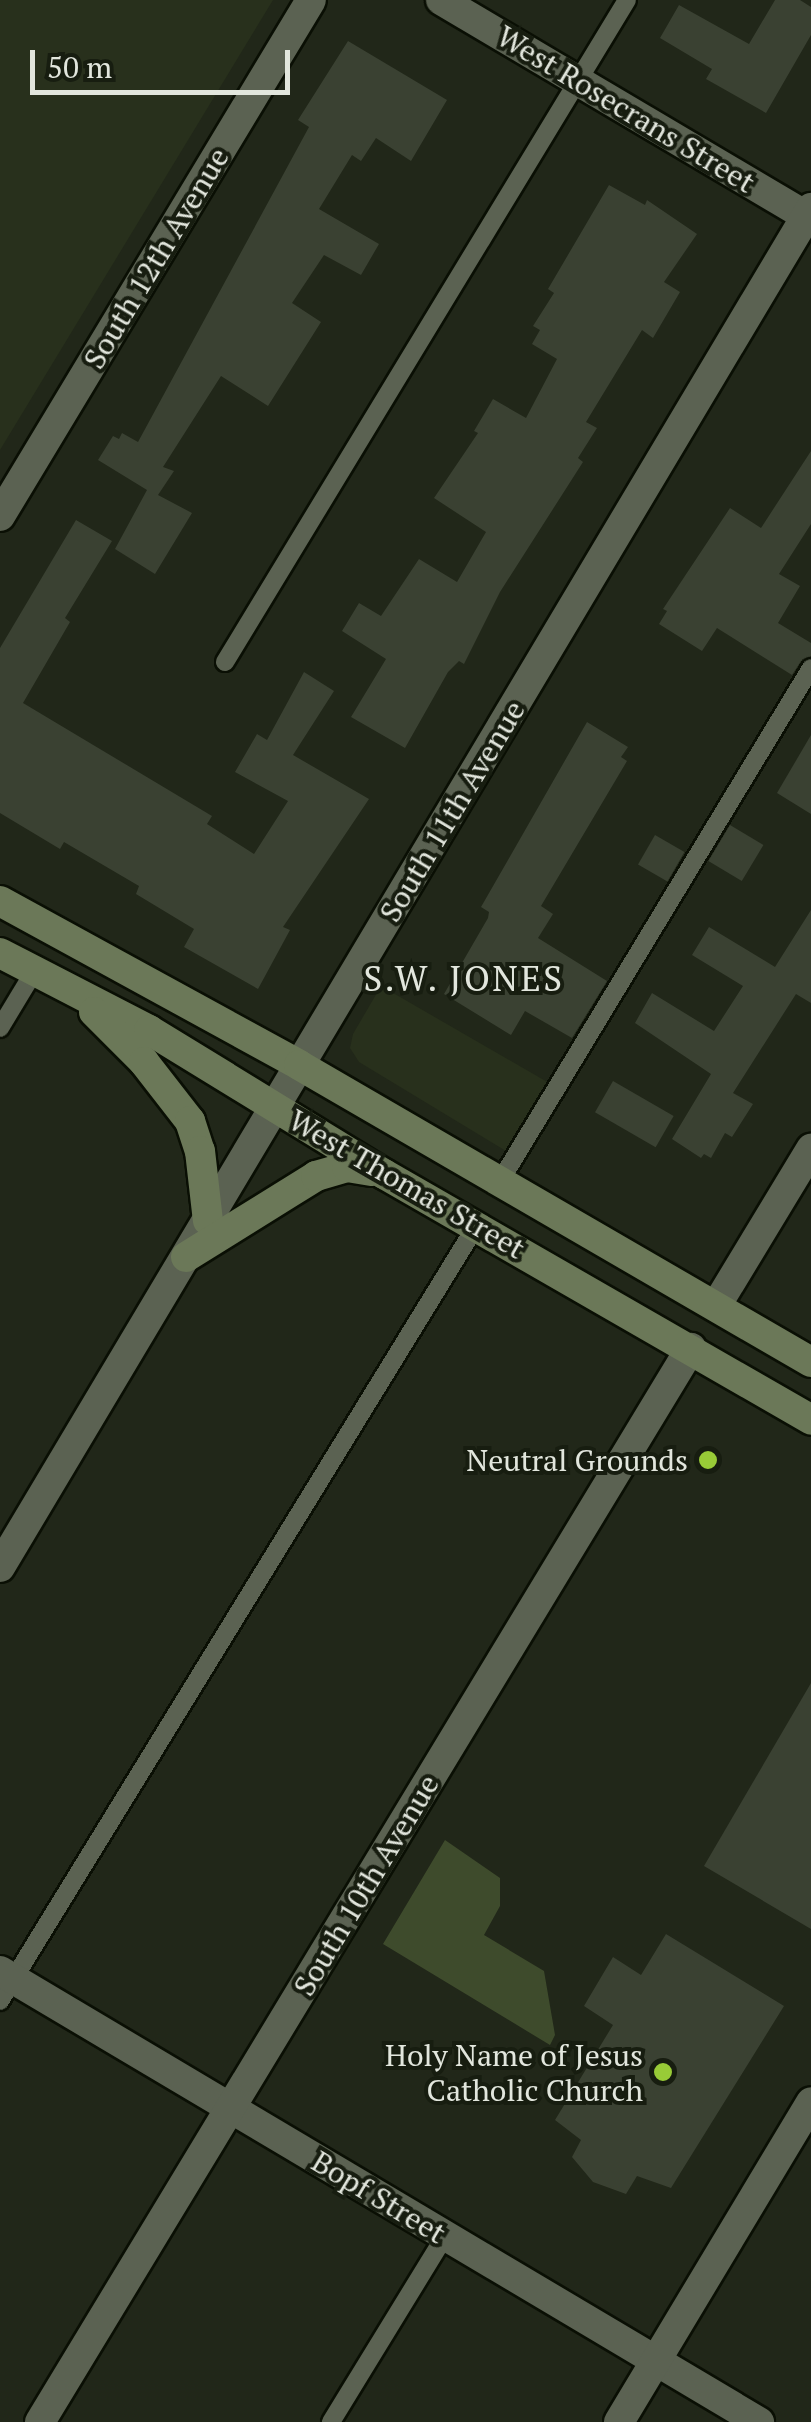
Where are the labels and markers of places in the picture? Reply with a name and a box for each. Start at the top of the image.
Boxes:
place label: Neutral Grounds [466,1442,688,1478]
marker: Neutral Grounds [697,1449,719,1471]
place label: Holy Name of Jesus Catholic Church [385,2037,643,2108]
marker: Holy Name of Jesus Catholic Church [652,2061,674,2083]

